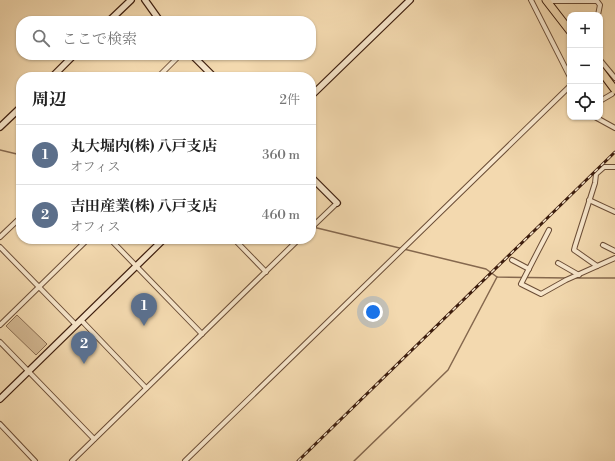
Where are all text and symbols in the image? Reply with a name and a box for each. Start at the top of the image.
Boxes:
map controls [567,12,603,120]
button: + [567,12,603,48]
search box [16,16,316,60]
icon: search [30,27,52,49]
text: ここで検索 [62,30,137,49]
button: − [567,48,603,84]
button: locate [567,84,603,120]
text: 周辺 [32,89,66,111]
text: 2件 [280,92,300,108]
text: 丸大堀内(株) 八戸支店 [70,137,217,156]
text: 1 [42,147,48,163]
text: 360 m [262,147,300,163]
text: オフィス [70,159,121,175]
text: 吉田産業(株) 八戸支店 [70,197,217,216]
text: 2 [41,207,49,223]
text: 460 m [262,207,300,223]
text: オフィス [70,219,121,235]
pin: 1 [131,293,157,326]
your location [363,302,383,322]
pin: 2 [71,331,97,364]

